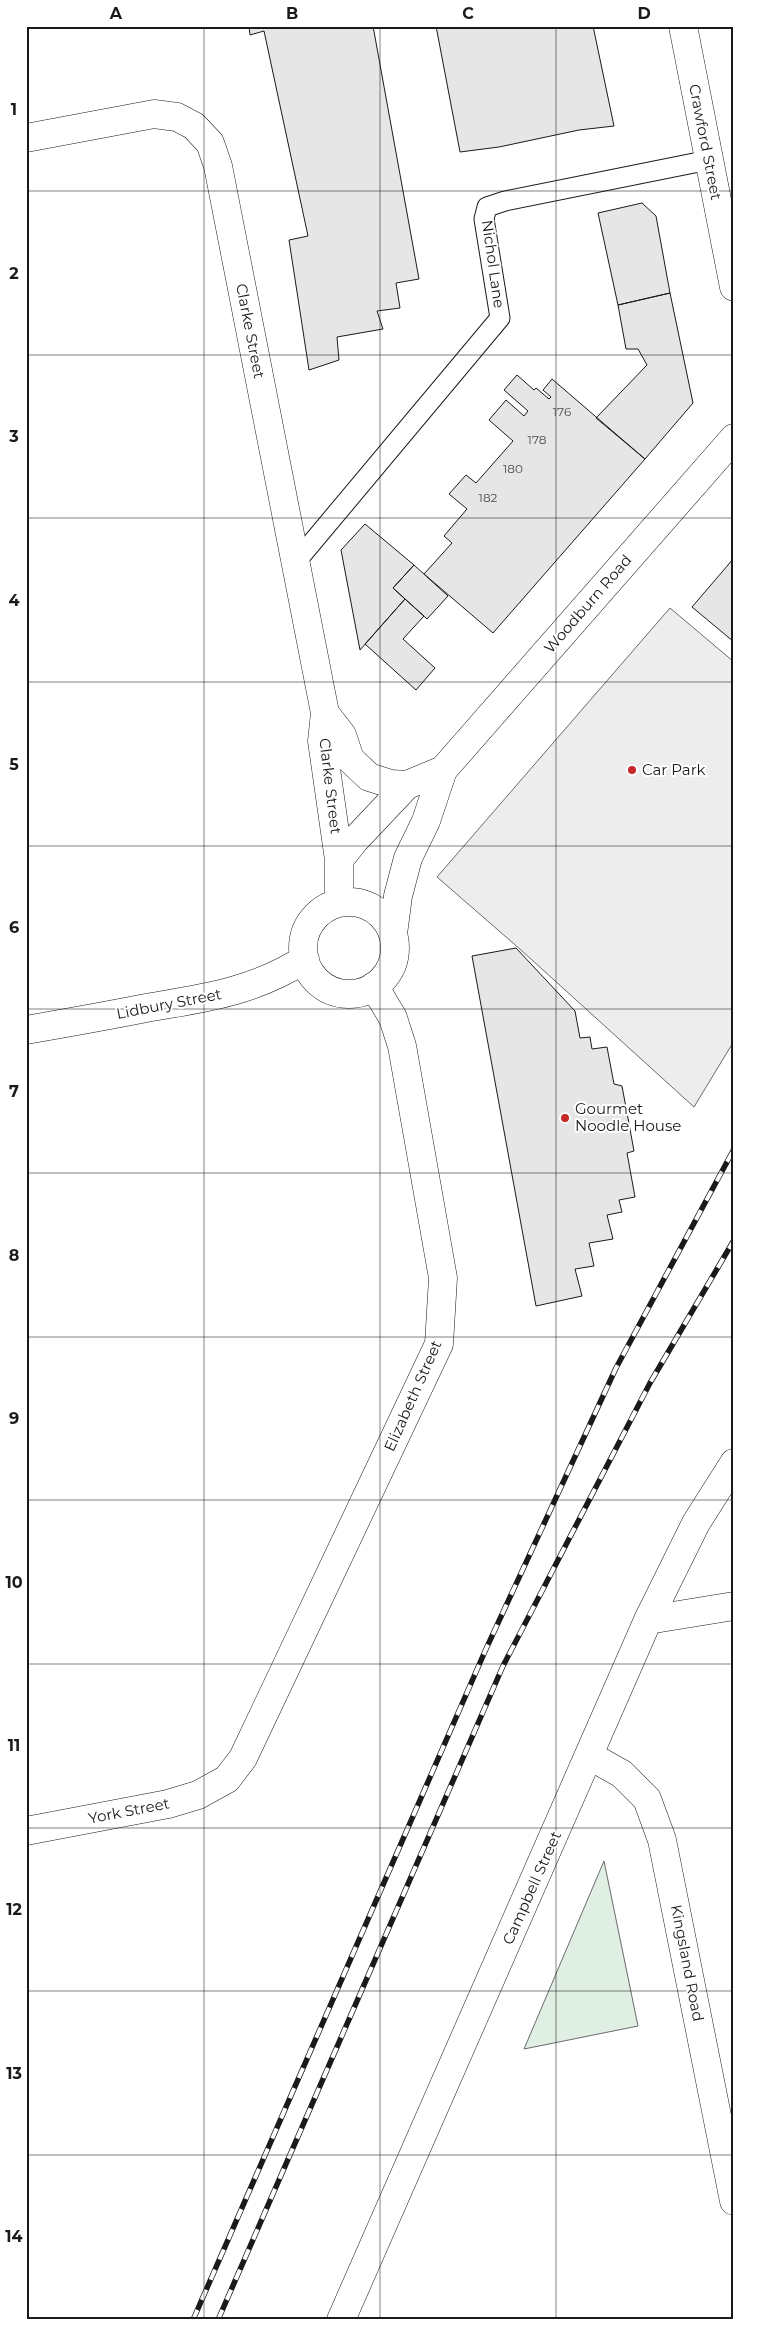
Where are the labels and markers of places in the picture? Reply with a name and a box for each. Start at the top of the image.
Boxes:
place label: Car Park [642,760,706,779]
marker: Car Park [626,764,638,776]
place label: Gourmet Noodle House [575,1099,681,1135]
marker: Gourmet Noodle House [559,1112,571,1124]

